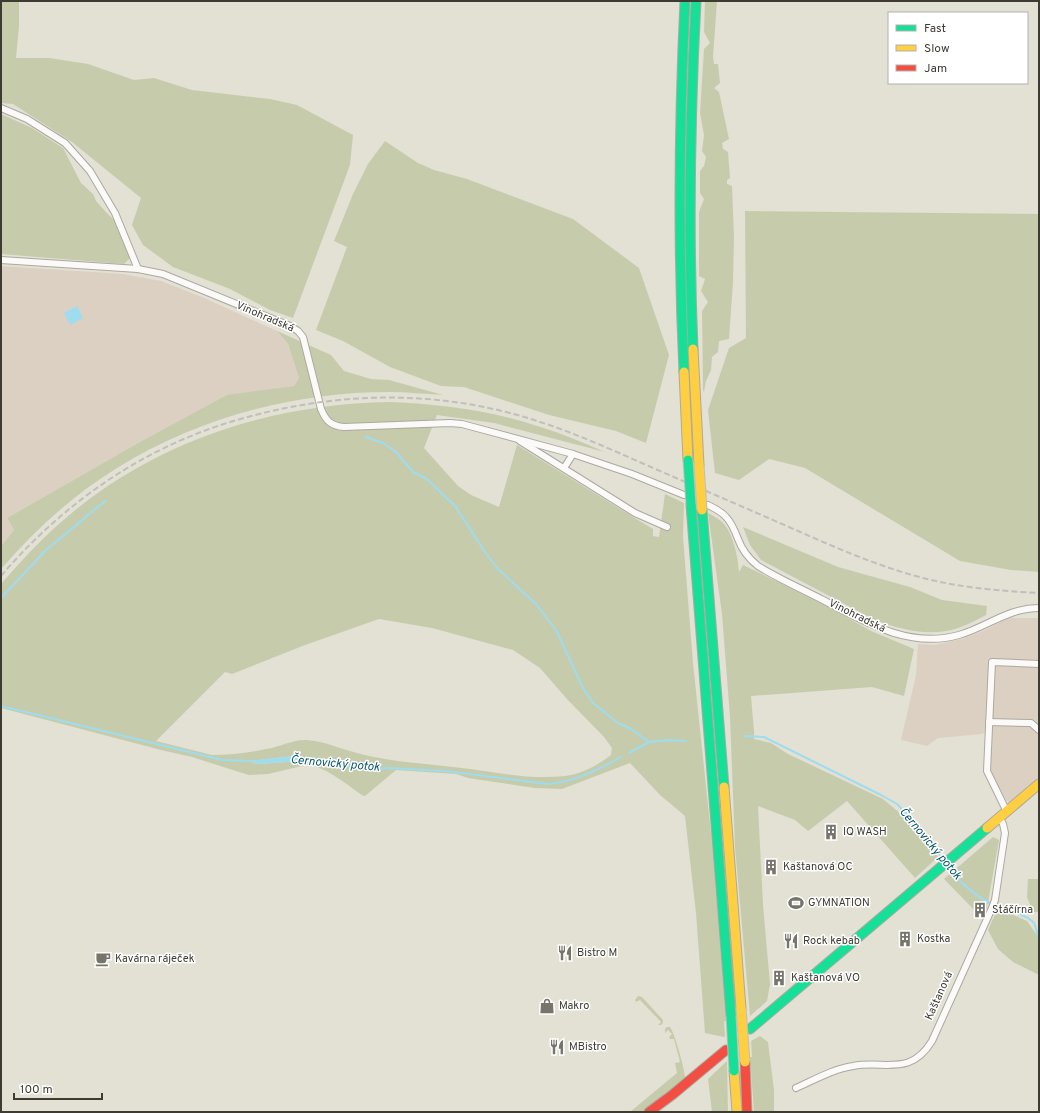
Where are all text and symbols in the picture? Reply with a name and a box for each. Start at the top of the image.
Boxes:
legend [888,12,1028,84]
text: Fast [924,21,946,37]
text: Slow [924,41,950,57]
text: Jam [924,61,947,77]
street label: Vinohradská [234,298,296,336]
street label: Vinohradská [826,596,888,636]
water label: Černovický potok [290,752,381,776]
water label: Černovický potok [895,805,966,884]
building icon: IQ WASH [822,823,840,841]
place label: IQ WASH [843,825,887,839]
building icon: Kaštanová OC [762,858,780,876]
place label: Kaštanová OC [783,860,853,874]
sports icon: GYMNATION [787,894,805,912]
place label: GYMNATION [808,896,870,910]
building icon: Stáčírna [971,901,989,919]
place label: Stáčírna [992,903,1033,917]
building icon: Kostka [896,930,914,948]
restaurant icon: Rock kebab [782,932,800,950]
place label: Kostka [917,932,951,946]
place label: Rock kebab [803,934,860,948]
restaurant icon: Bistro M [556,944,574,962]
place label: Bistro M [577,946,617,960]
cafe icon: Kavárna ráječek [94,950,112,968]
place label: Kavárna ráječek [115,952,195,966]
building icon: Kaštanová VO [770,969,788,987]
street label: Kaštanová [922,969,956,1022]
place label: Kaštanová VO [791,971,860,985]
shop icon: Makro [538,997,556,1015]
place label: Makro [559,999,589,1013]
restaurant icon: MBistro [548,1038,566,1056]
place label: MBistro [569,1040,607,1054]
scale bar [14,1075,102,1101]
text: 100 m [20,1082,53,1098]

